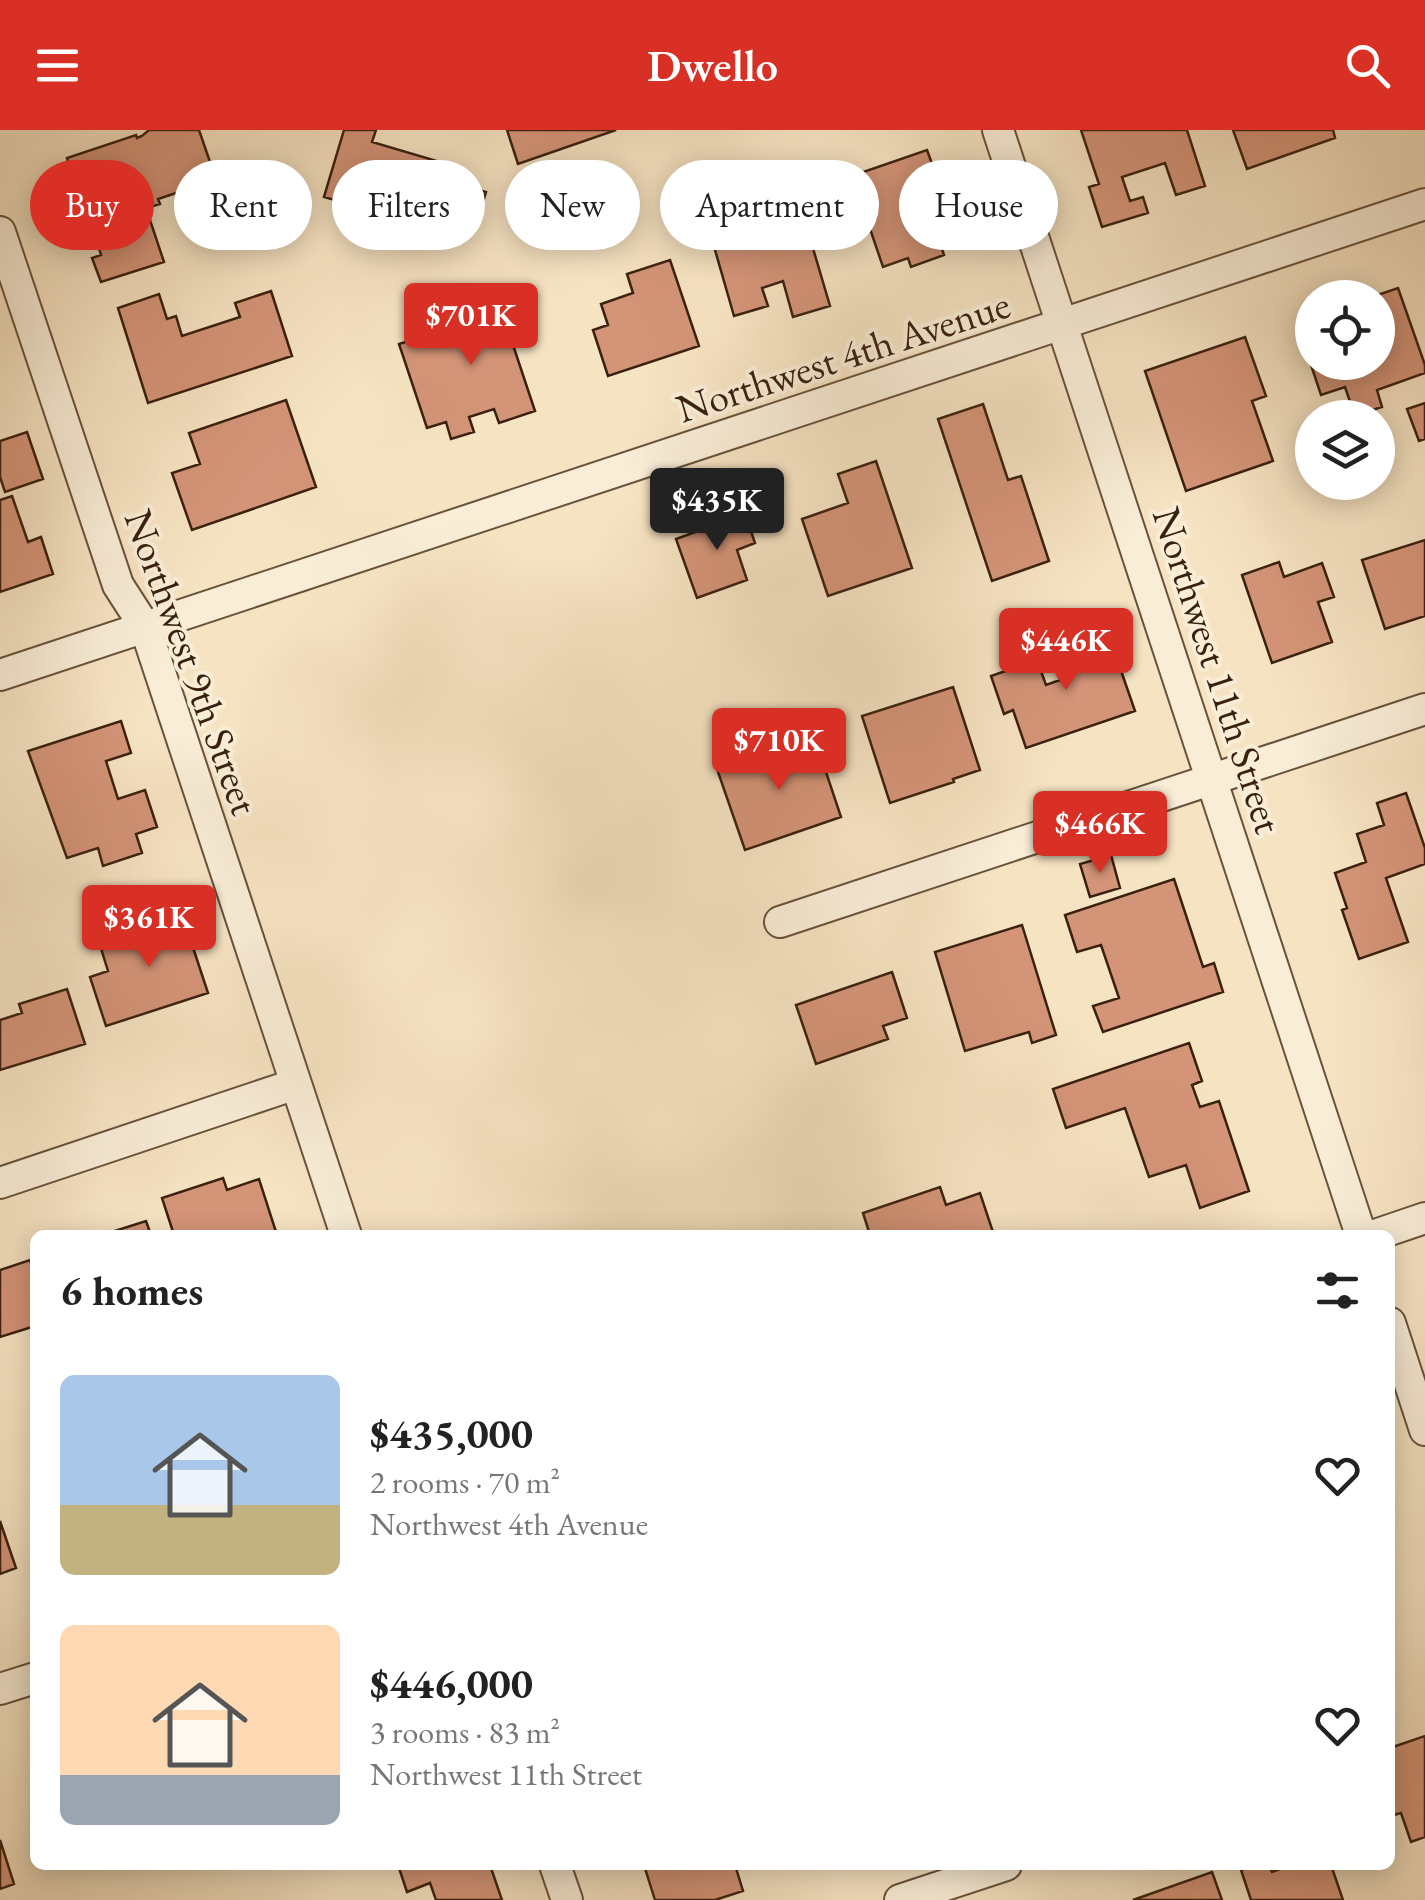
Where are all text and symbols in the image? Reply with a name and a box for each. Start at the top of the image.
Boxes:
text: Dwello [647,36,778,94]
icon: menu [30,38,85,93]
icon: search [1340,38,1395,93]
chip: Buy [30,160,154,250]
chip: Rent [174,160,312,250]
chip: Filters [332,160,485,250]
chip: New [505,160,640,250]
chip: Apartment [660,160,879,250]
chip: House [899,160,1058,250]
street label: Northwest 4th Avenue [670,278,1016,434]
map controls [1295,280,1395,500]
button: locate [1295,280,1395,380]
pin: $701K [401,283,541,368]
text: $701K [426,294,516,336]
button: layers [1295,400,1395,500]
pin: $435K [647,468,787,553]
text: $435K [672,479,762,521]
street label: Northwest 11th Street [1141,500,1295,840]
street label: Northwest 9th Street [113,502,271,822]
pin: $446K [996,608,1136,693]
text: $446K [1021,619,1111,661]
pin: $710K [709,708,849,793]
text: $710K [734,719,824,761]
pin: $466K [1030,791,1170,876]
text: $466K [1055,802,1145,844]
pin: $361K [79,885,219,970]
text: $361K [104,896,194,938]
text: 6 homes [60,1263,203,1318]
icon: filters [1310,1263,1365,1318]
text: $435,000 [370,1406,533,1461]
icon: home [140,1415,260,1535]
icon: heart [1310,1448,1365,1503]
text: 2 rooms · 70 m² [370,1461,560,1503]
text: Northwest 4th Avenue [370,1503,648,1545]
text: $446,000 [370,1656,533,1711]
icon: home [140,1665,260,1785]
icon: heart [1310,1698,1365,1753]
text: 3 rooms · 83 m² [370,1711,560,1753]
text: Northwest 11th Street [370,1753,642,1795]

